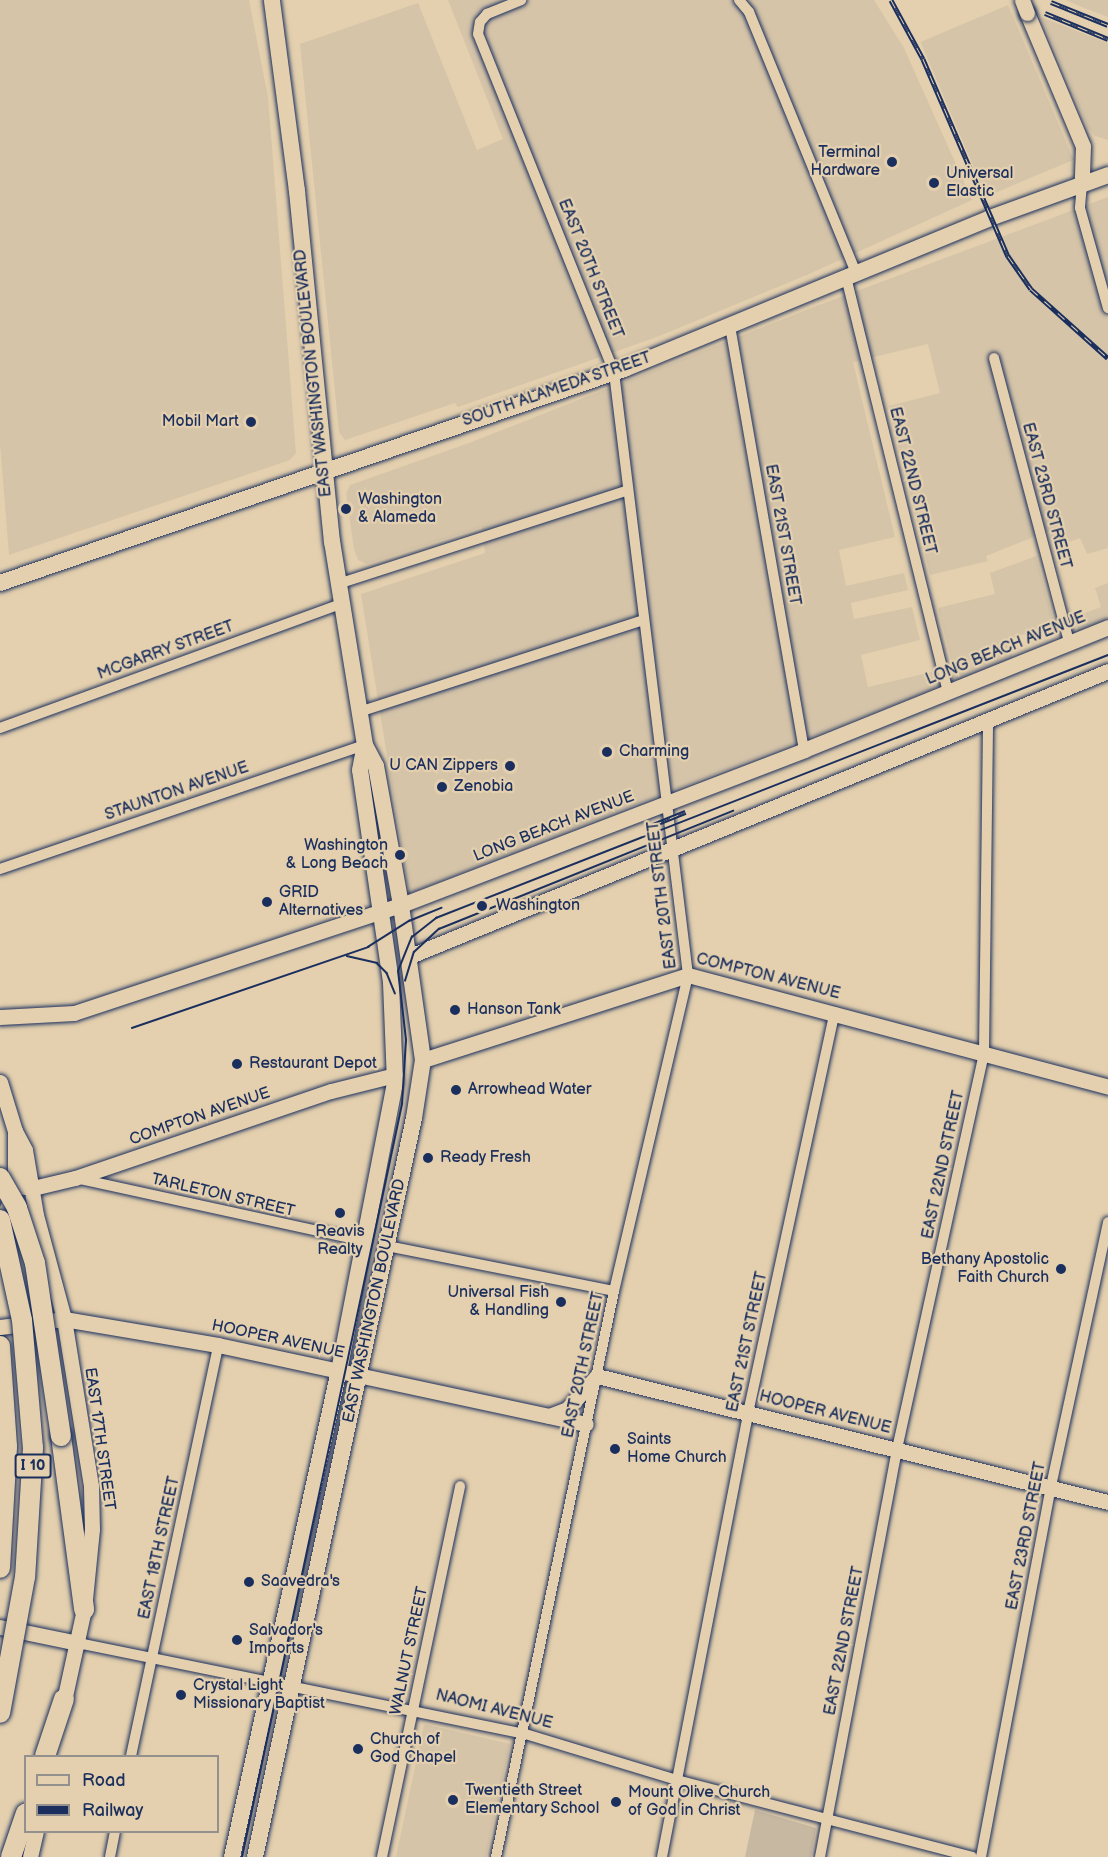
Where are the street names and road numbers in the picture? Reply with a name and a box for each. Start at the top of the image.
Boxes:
street label: EAST 20TH STREET [553,196,627,342]
street label: EAST WASHINGTON BOULEVARD [291,248,337,498]
street label: SOUTH ALAMEDA STREET [460,349,654,431]
street label: EAST 22ND STREET [884,405,940,557]
street label: EAST 23RD STREET [1017,421,1075,571]
street label: EAST 21ST STREET [760,463,804,607]
street label: LONG BEACH AVENUE [923,608,1089,690]
street label: MCGARRY STREET [95,617,237,685]
street label: STAUNTON AVENUE [103,758,251,826]
street label: LONG BEACH AVENUE [471,787,637,867]
street label: EAST 20TH STREET [644,820,682,970]
street label: COMPTON AVENUE [694,950,842,1004]
street label: COMPTON AVENUE [127,1084,273,1150]
street label: EAST 22ND STREET [919,1089,969,1241]
street label: TARLETON STREET [149,1170,297,1222]
street label: EAST WASHINGTON BOULEVARD [340,1177,410,1425]
street label: EAST 21ST STREET [724,1270,772,1414]
street label: EAST 20TH STREET [559,1290,609,1440]
street label: HOOPER AVENUE [210,1317,346,1363]
street label: EAST 17TH STREET [79,1366,119,1512]
street label: HOOPER AVENUE [757,1387,893,1439]
road number: I 10 [14,1454,52,1478]
street label: EAST 23RD STREET [1003,1460,1051,1612]
street label: EAST 18TH STREET [135,1475,185,1621]
street label: EAST 22ND STREET [821,1565,869,1717]
street label: WALNUT STREET [387,1585,433,1717]
street label: NAOMI AVENUE [434,1686,554,1734]

